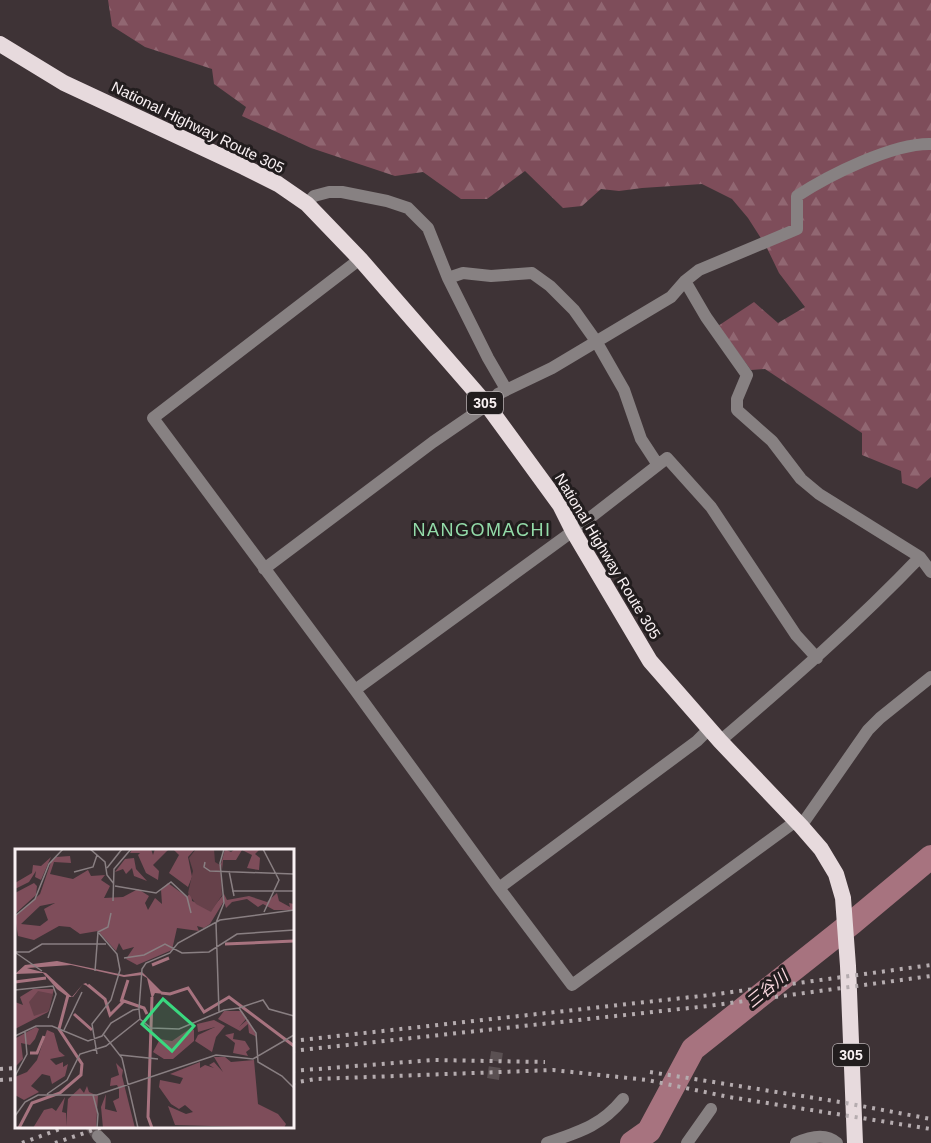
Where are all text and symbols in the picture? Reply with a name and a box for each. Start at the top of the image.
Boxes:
street label: National Highway Route 305 [109,78,287,176]
road number: 305 [467,392,503,414]
street label: National Highway Route 305 [552,470,664,642]
district label: NANGOMACHI [412,520,552,540]
inset map [15,849,294,1128]
water label: 三谷川 [743,966,793,1011]
road number: 305 [833,1044,869,1066]

